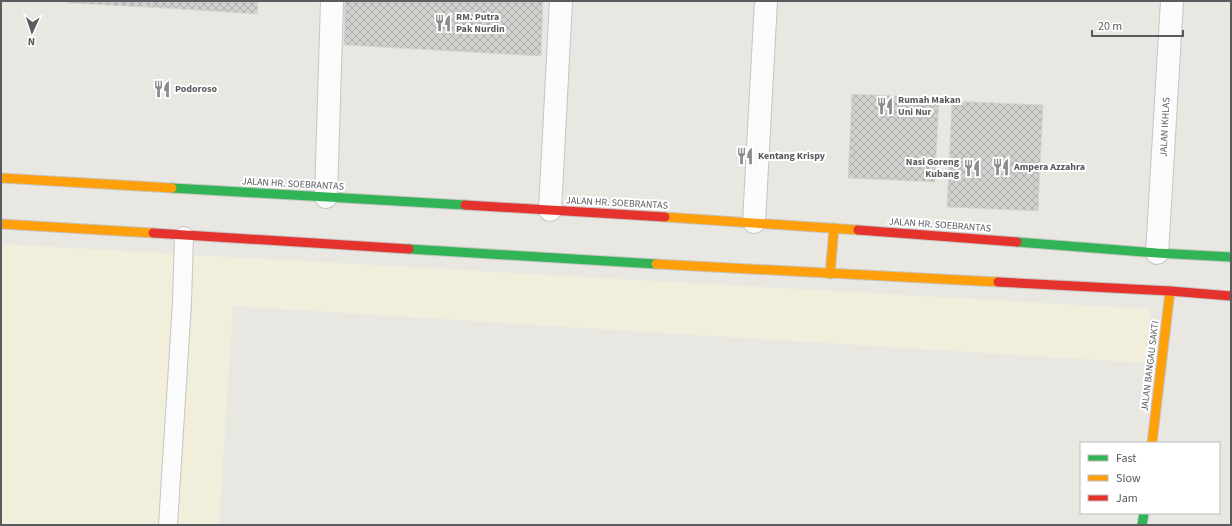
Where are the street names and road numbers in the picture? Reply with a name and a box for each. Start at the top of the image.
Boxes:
street label: JALAN IKHLAS [1156,97,1174,157]
street label: JALAN HR. SOEBRANTAS [242,174,344,194]
street label: JALAN HR. SOEBRANTAS [566,193,668,213]
street label: JALAN HR. SOEBRANTAS [889,214,991,236]
street label: JALAN BANGAU SAKTI [1138,320,1162,412]

